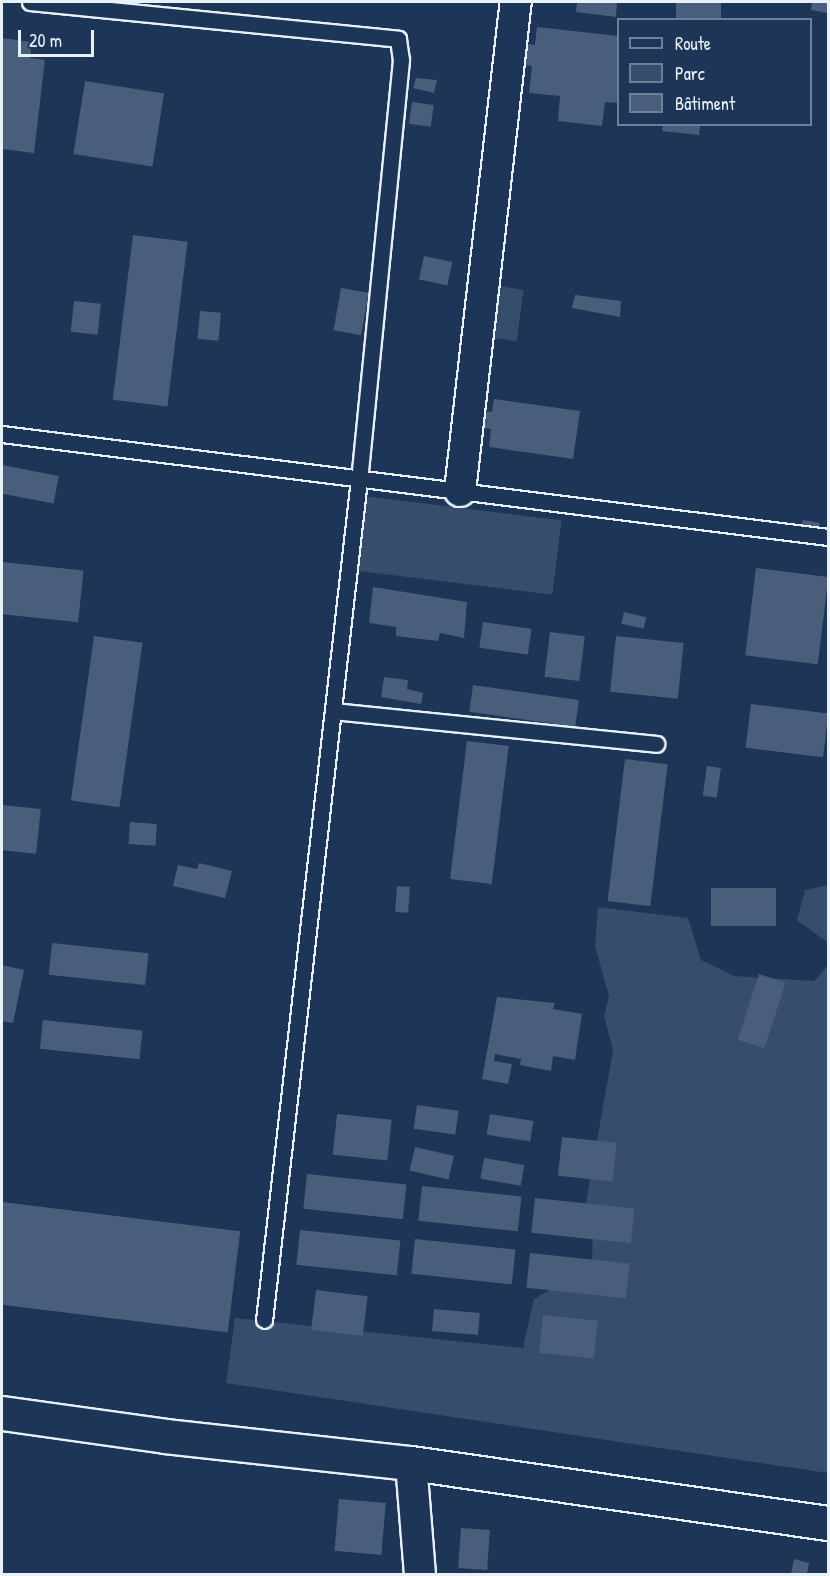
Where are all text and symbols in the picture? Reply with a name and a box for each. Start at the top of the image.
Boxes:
scale bar [21,18,98,56]
legend [617,18,812,126]
text: 20 m [29,28,62,53]
text: Route [675,31,711,56]
text: Parc [675,61,705,86]
text: Bâtiment [675,91,735,116]

